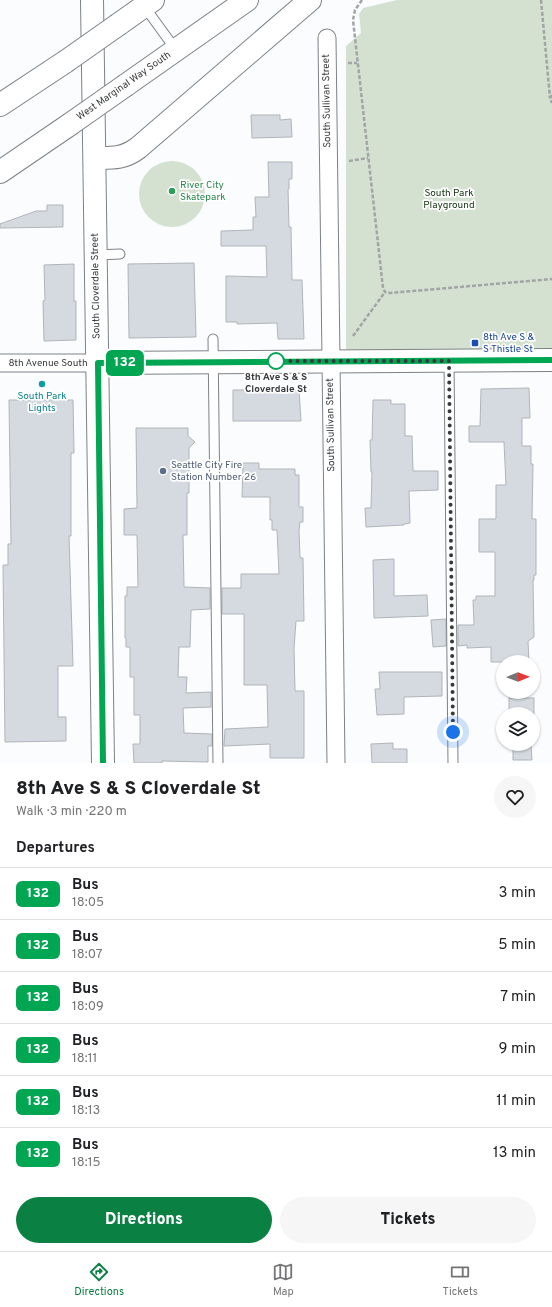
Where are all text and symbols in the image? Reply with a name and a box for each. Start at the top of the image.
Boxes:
street label: West Marginal Way South [74,49,174,123]
street label: South Sullivan Street [320,54,334,148]
place label: River City Skatepark [180,179,226,204]
marker: River City Skatepark [167,186,177,196]
park label: South Park Playground [423,187,475,212]
street label: South Cloverdale Street [89,233,103,339]
place label: 8th Ave S & S Thistle St [483,331,535,356]
marker: 8th Ave S & S Thistle St [470,338,480,348]
line badge: 132 [102,350,148,376]
marker: 8th Ave S & S Cloverdale St [267,352,285,370]
text: 132 [114,354,136,371]
street label: 8th Avenue South [8,357,88,370]
place label: 8th Ave S & S Cloverdale St [245,371,307,396]
street label: South Sullivan Street [324,378,338,472]
marker: South Park Lights [37,379,47,389]
place label: South Park Lights [17,390,67,415]
place label: Seattle City Fire Station Number 26 [171,459,256,484]
marker: Seattle City Fire Station Number 26 [158,466,168,476]
north arrow [496,655,540,699]
map controls [496,655,540,751]
button: layers [496,707,540,751]
your location [443,722,463,742]
button: heart [494,776,536,818]
text: 8th Ave S & S Cloverdale St [16,777,260,801]
text: Walk · 3 min · 220 m [16,804,127,820]
text: Departures [16,839,95,858]
text: Bus [72,876,99,895]
text: 3 min [498,884,536,903]
text: 132 [27,885,49,902]
text: 18:05 [72,895,104,911]
text: Bus [72,928,99,947]
text: 5 min [498,936,536,955]
text: 132 [27,937,49,954]
text: 18:07 [72,947,102,963]
text: Bus [72,980,99,999]
text: 7 min [500,988,536,1007]
text: 132 [27,989,49,1006]
text: 18:09 [72,999,104,1015]
text: Bus [72,1032,99,1051]
text: 9 min [499,1040,536,1059]
text: 132 [27,1041,49,1058]
text: 18:11 [72,1051,97,1067]
text: Bus [72,1084,99,1103]
text: 11 min [496,1092,536,1111]
text: 132 [27,1093,49,1110]
text: 18:13 [72,1103,100,1119]
text: Bus [72,1136,99,1155]
text: 13 min [493,1144,536,1163]
text: 132 [27,1145,49,1162]
text: 18:15 [72,1155,101,1171]
button: Directions [16,1197,272,1243]
button: Tickets [280,1197,536,1243]
tab: Directions [74,1261,124,1299]
tab: Map [272,1261,294,1299]
tab: Tickets [443,1261,478,1299]

